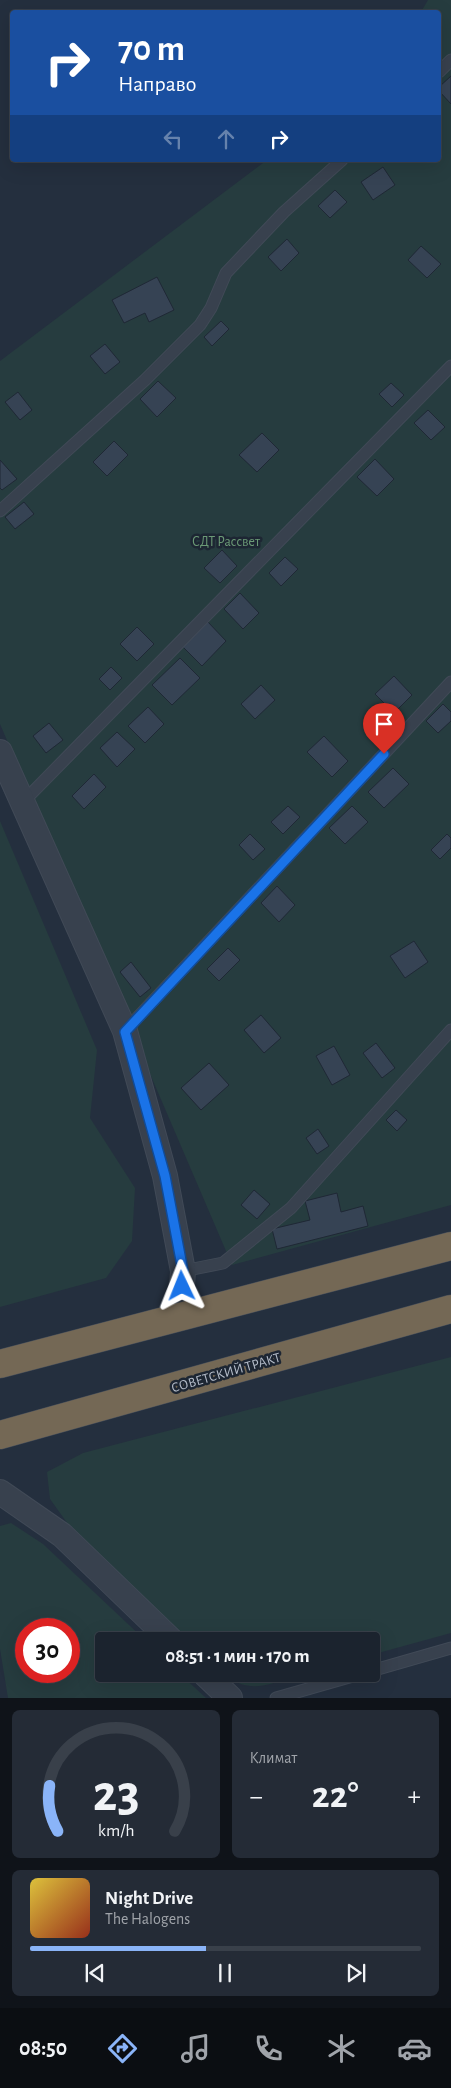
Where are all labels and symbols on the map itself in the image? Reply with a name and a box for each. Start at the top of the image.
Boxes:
park label: СДТ Рассвет [192,535,261,549]
pin [363,703,405,754]
position arrow [155,1259,207,1311]
street label: СОВЕТСКИЙ ТРАКТ [170,1350,283,1395]
speed limit sign: 30 [15,1618,80,1683]

